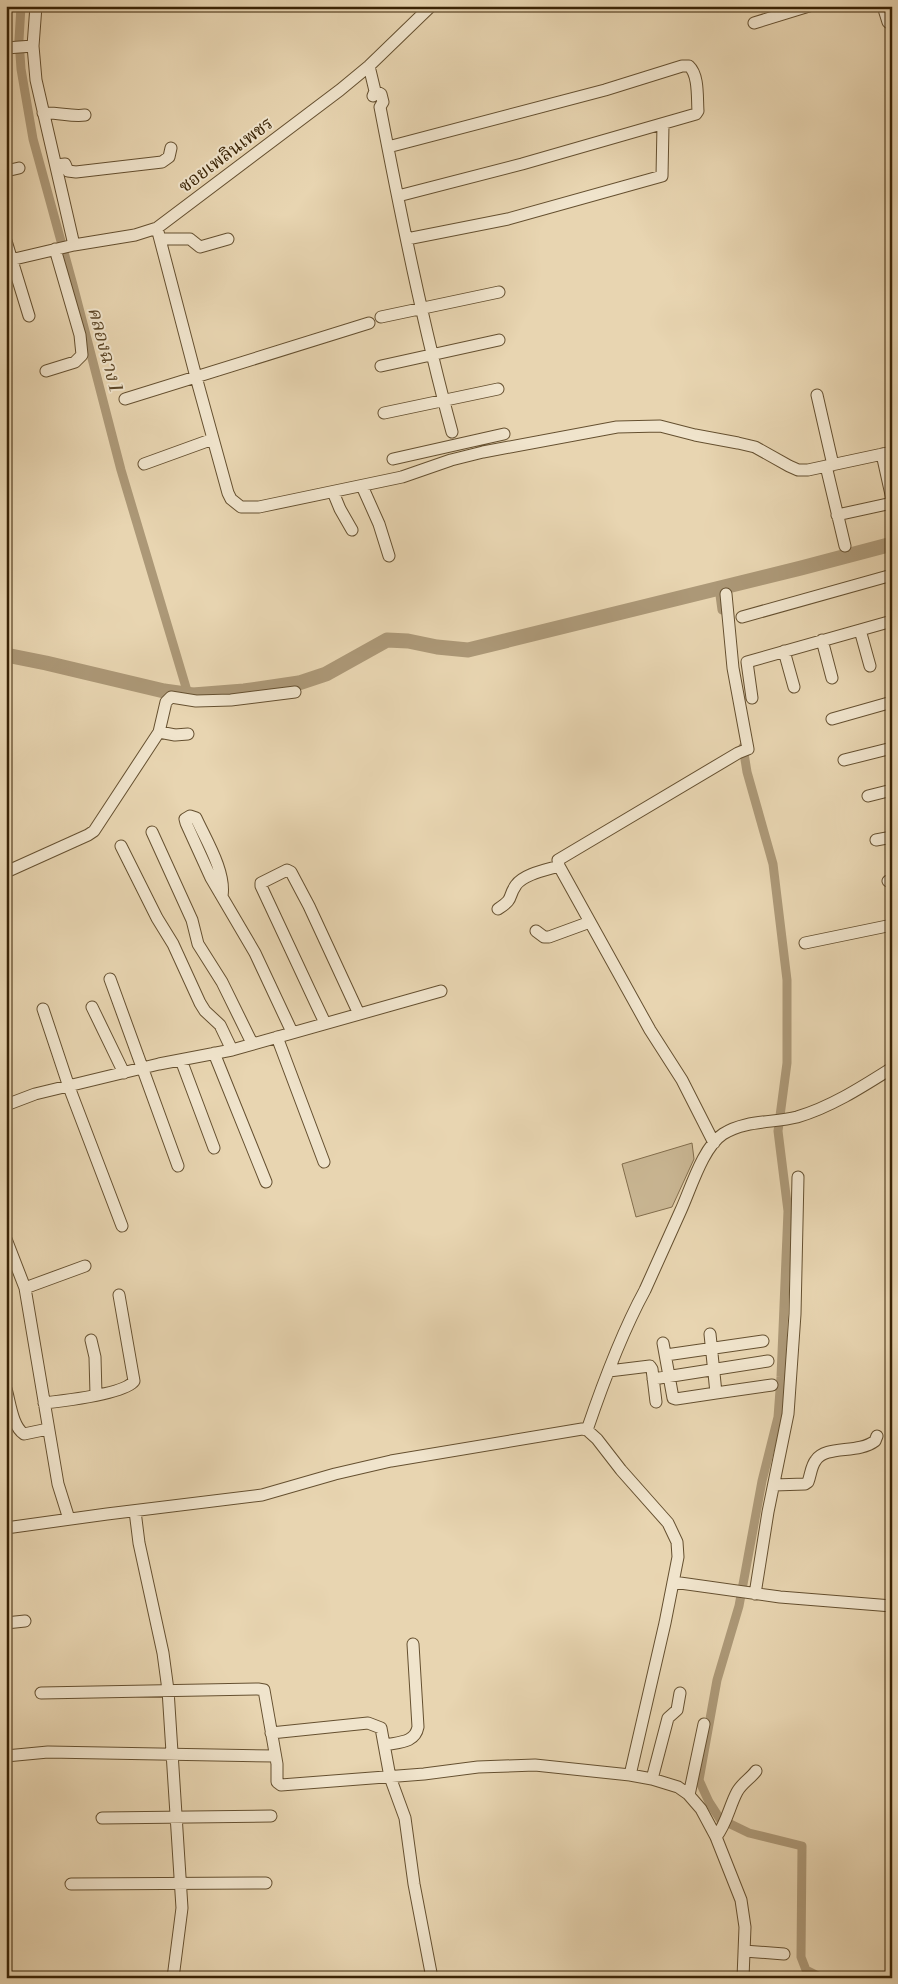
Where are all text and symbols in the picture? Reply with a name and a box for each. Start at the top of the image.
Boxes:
street label: ซอยเพลินเพชร [174,112,278,198]
water label: คลองฉาง 1 [82,304,128,394]

